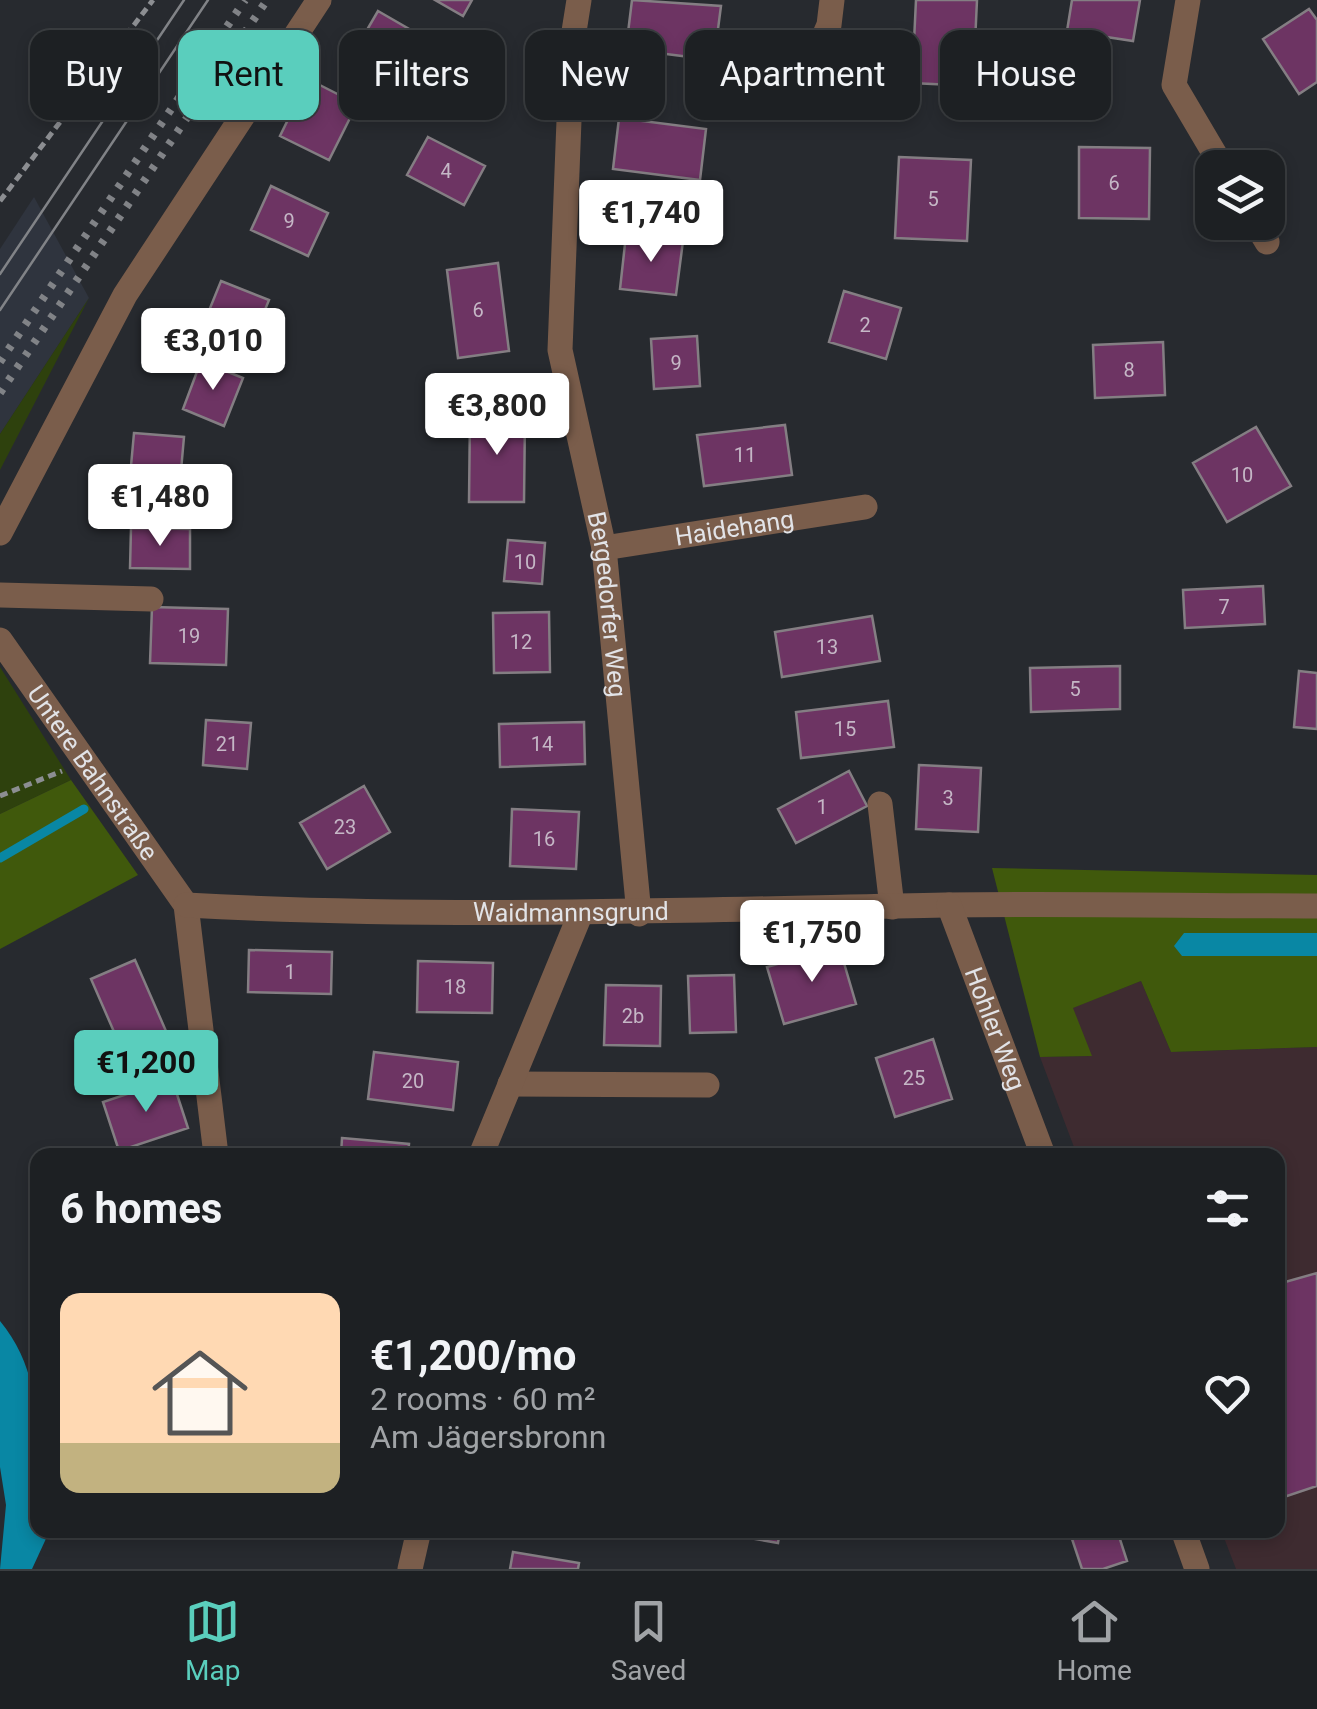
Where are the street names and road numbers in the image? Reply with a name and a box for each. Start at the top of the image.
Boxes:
street label: Haidehang [673,504,796,551]
street label: Bergedorfer Weg [582,509,633,699]
street label: Untere Bahnstraße [22,680,164,866]
street label: Waidmannsgrund [473,896,669,927]
street label: Hohler Weg [959,963,1032,1094]

